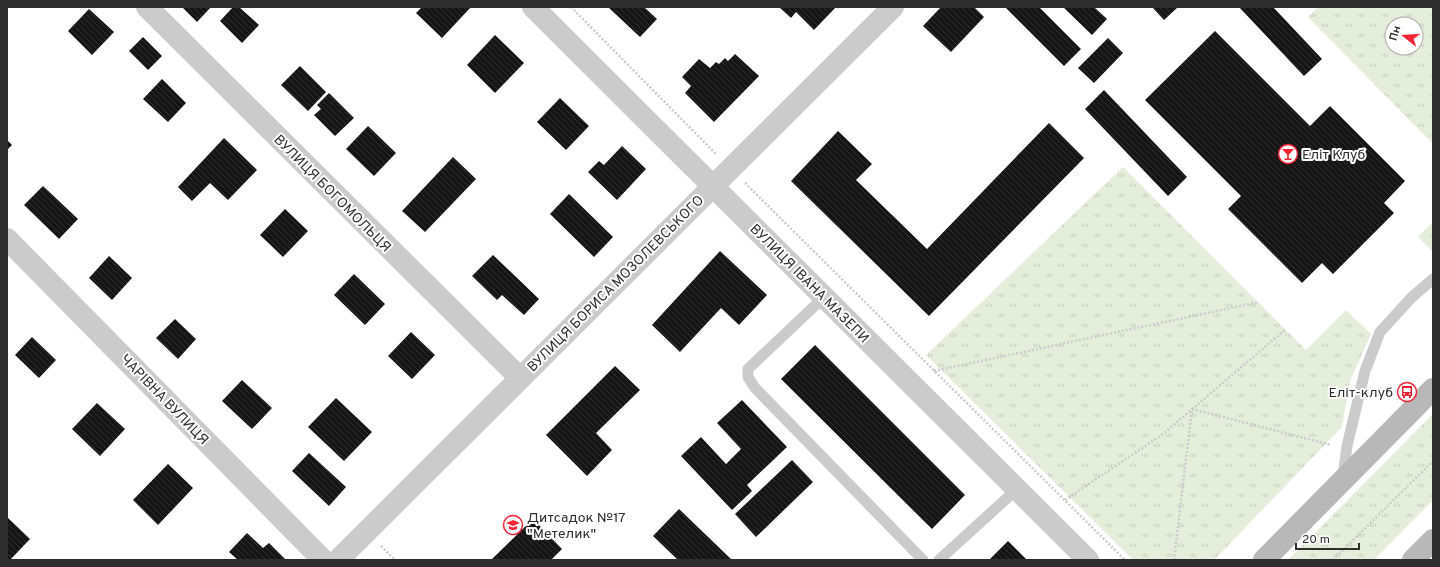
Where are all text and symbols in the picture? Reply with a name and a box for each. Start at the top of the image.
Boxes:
north arrow [1384,16,1424,56]
text: Пн [1387,24,1404,43]
street label: ВУЛИЦЯ БОГОМОЛЬЦЯ [270,132,394,256]
bar icon: Еліт Клуб [1277,143,1299,165]
place label: Еліт Клуб [1302,147,1366,164]
street label: ВУЛИЦЯ БОРИСА МОЗОЛЕВСЬКОГО [524,192,708,376]
street label: ВУЛИЦЯ ІВАНА МАЗЕПИ [746,221,872,347]
street label: ЧАРІВНА ВУЛИЦЯ [116,351,212,449]
bus stop icon: Еліт-клуб [1396,381,1418,403]
place label: Еліт-клуб [1328,385,1393,402]
place label: Дитсадок №17 "Метелик" [527,510,626,543]
school or university icon: Дитсадок №17 "Метелик" [502,514,524,536]
scale bar [1296,525,1359,551]
text: 20 m [1302,532,1330,548]

